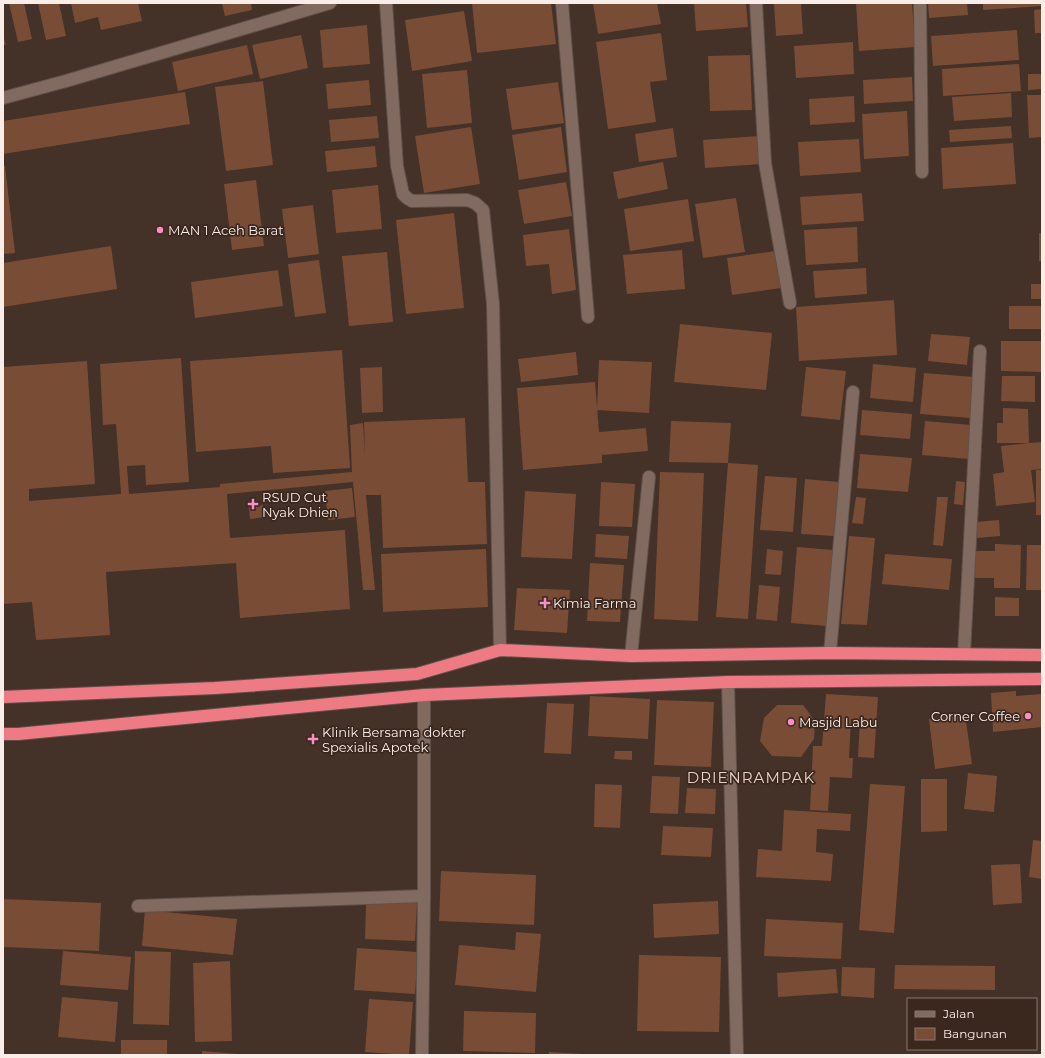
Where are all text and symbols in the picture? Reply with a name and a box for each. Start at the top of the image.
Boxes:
place label: MAN 1 Aceh Barat [168,222,283,238]
marker: MAN 1 Aceh Barat [155,225,165,235]
place label: RSUD Cut Nyak Dhien [262,489,338,520]
marker: RSUD Cut Nyak Dhien [247,498,259,510]
place label: Kimia Farma [553,595,636,611]
marker: Kimia Farma [540,598,550,608]
place label: Corner Coffee [931,708,1020,724]
marker: Corner Coffee [1023,711,1033,721]
place label: Masjid Labu [799,714,878,730]
marker: Masjid Labu [786,717,796,727]
place label: Klinik Bersama dokter Spexialis Apotek [322,724,466,755]
marker: Klinik Bersama dokter Spexialis Apotek [307,733,319,745]
district label: DRIENRAMPAK [687,768,815,787]
legend [907,998,1037,1050]
text: Jalan [942,1006,975,1021]
text: Bangunan [943,1026,1007,1041]

